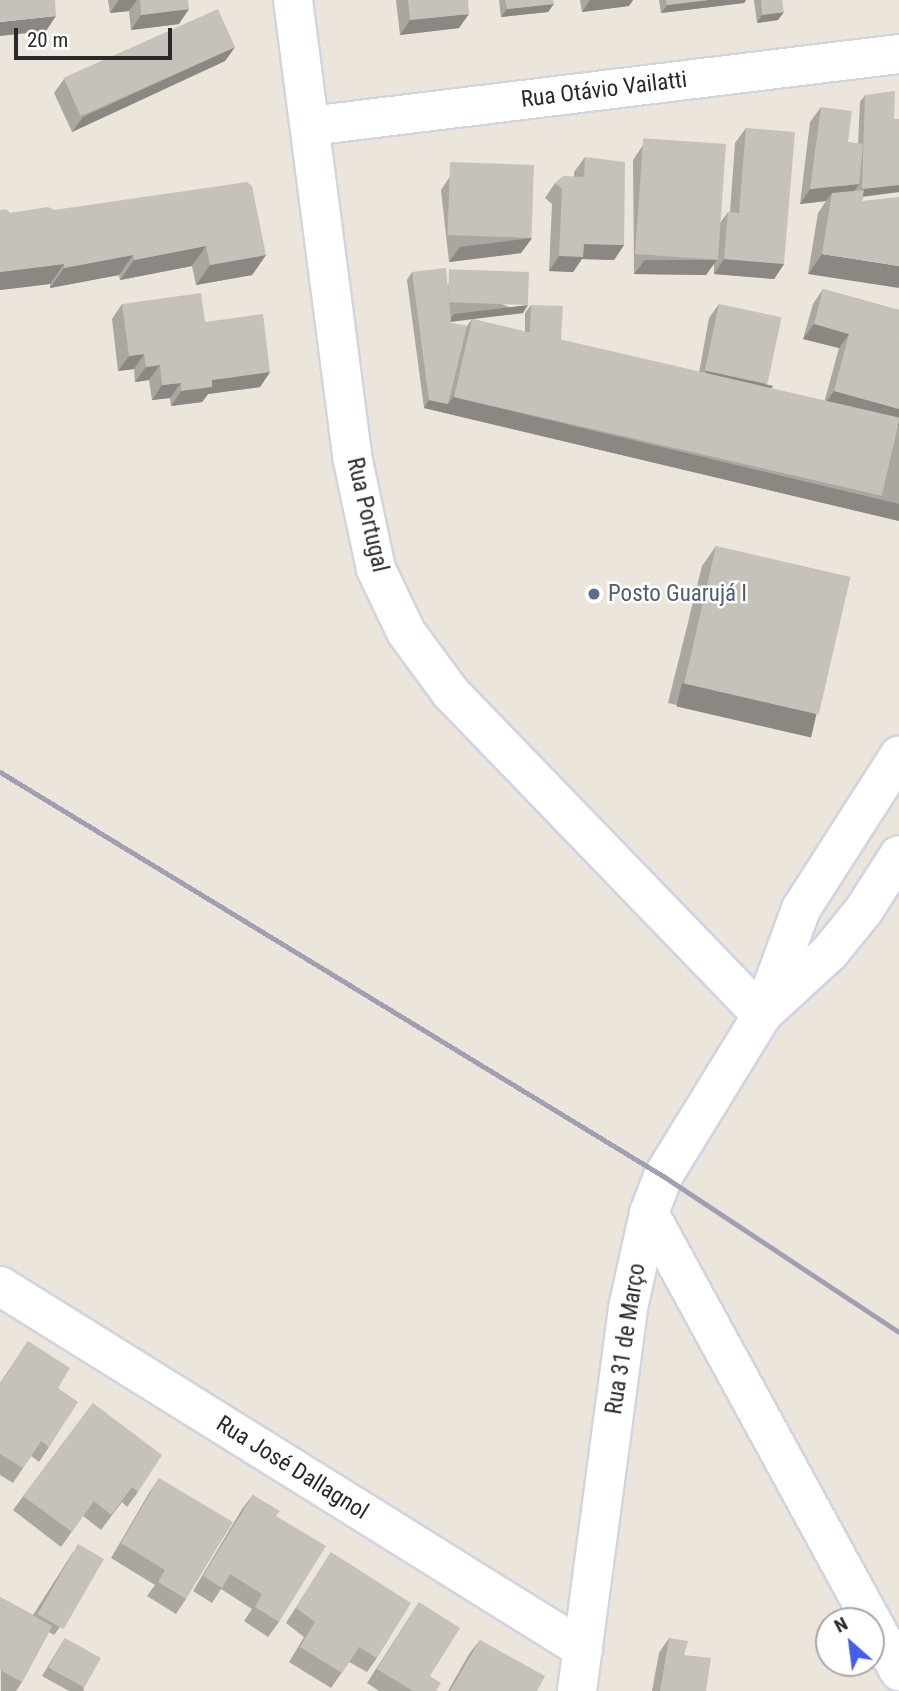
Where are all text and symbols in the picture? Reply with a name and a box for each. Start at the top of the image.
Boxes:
scale bar [18,14,175,58]
text: 20 m [27,28,68,52]
street label: Rua Otávio Vailatti [519,66,689,114]
street label: Rua Portugal [340,455,394,575]
place label: Posto Guarujá I [608,580,747,608]
marker: Posto Guarujá I [586,586,602,602]
street label: Rua 31 de Março [600,1262,652,1416]
street label: Rua José Dallagnol [211,1410,373,1526]
north arrow [815,1607,885,1677]
text: N [830,1612,851,1638]

